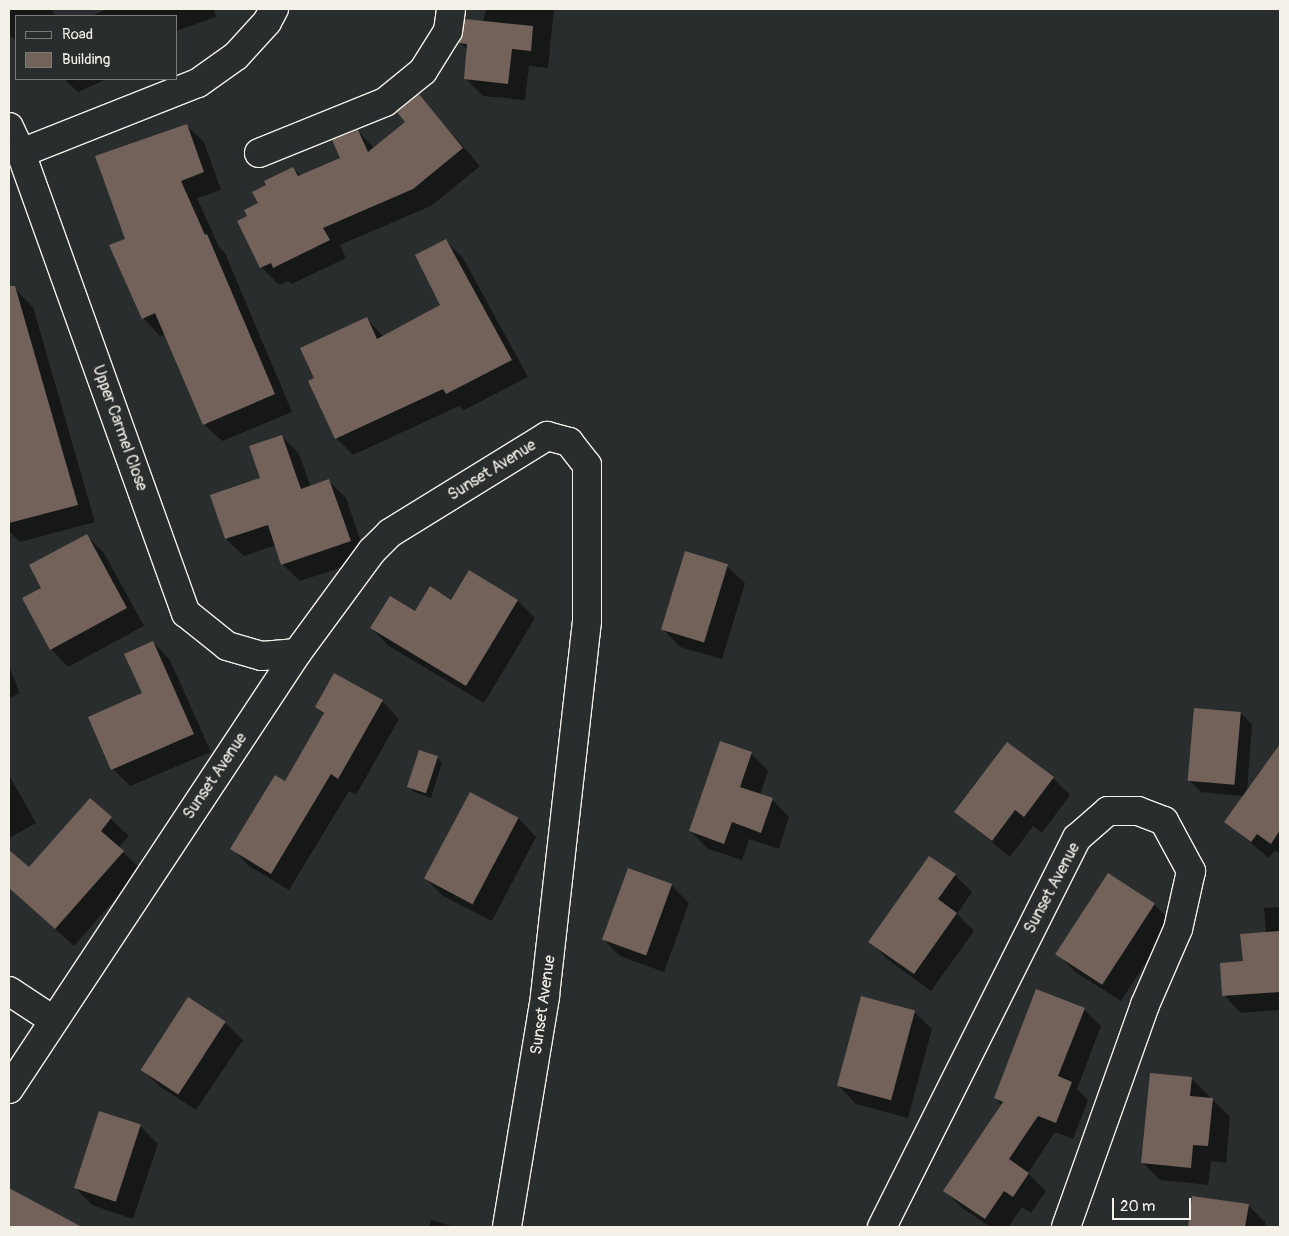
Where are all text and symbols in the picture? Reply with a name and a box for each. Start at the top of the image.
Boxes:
legend [15,15,178,80]
text: Road [62,25,93,44]
text: Building [62,50,110,69]
street label: Upper Carmel Close [88,362,152,494]
street label: Sunset Avenue [444,435,540,505]
street label: Sunset Avenue [179,729,251,823]
street label: Sunset Avenue [1020,839,1084,937]
street label: Sunset Avenue [527,954,559,1056]
scale bar [1114,1188,1193,1220]
text: 20 m [1120,1197,1155,1216]

